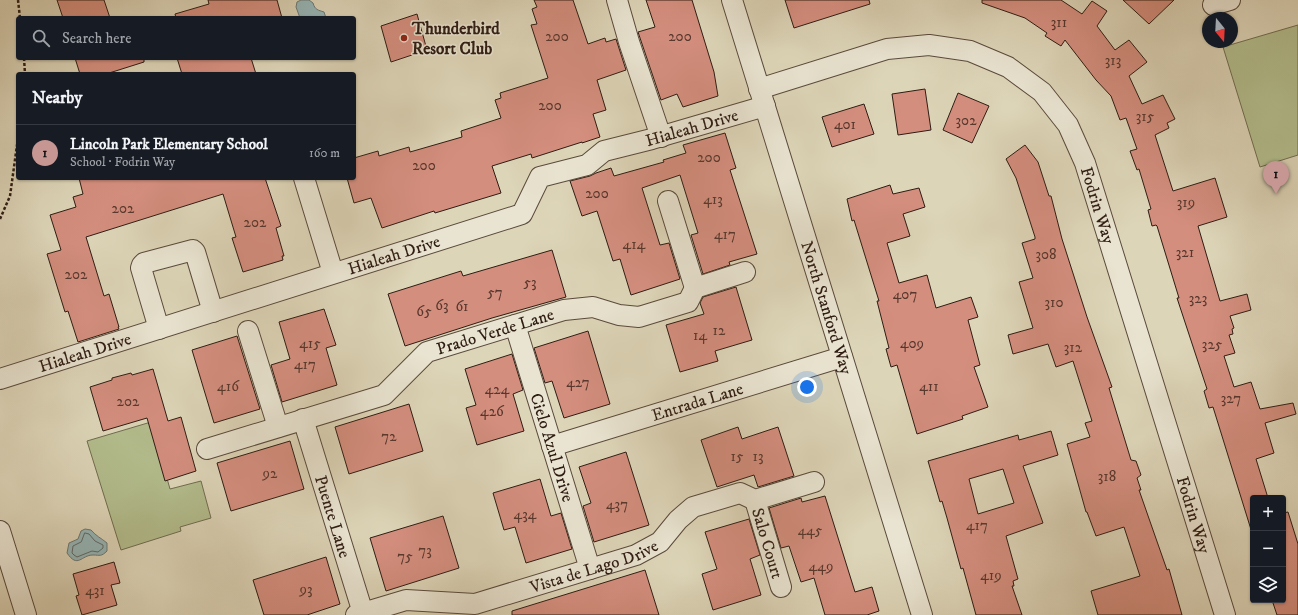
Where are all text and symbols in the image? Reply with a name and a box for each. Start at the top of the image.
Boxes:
north arrow [1202,12,1238,48]
house number: 311 [1051,13,1067,32]
search box [16,16,356,60]
place label: Thunderbird Resort Club [411,18,500,60]
icon: search [30,27,52,49]
house number: 200 [545,27,569,46]
house number: 200 [668,27,692,46]
text: Search here [62,29,131,48]
marker: Thunderbird Resort Club [399,33,409,43]
house number: 313 [1105,51,1121,70]
text: Nearby [32,87,82,109]
house number: 200 [538,96,562,115]
street label: Hialeah Drive [643,104,741,152]
house number: 315 [1136,107,1155,126]
house number: 302 [955,111,977,130]
house number: 401 [834,115,856,134]
text: Lincoln Park Elementary School [70,135,268,154]
text: 1 [43,145,47,161]
text: 160 m [309,145,340,161]
house number: 200 [697,148,721,167]
text: School · Fodrin Way [70,154,175,170]
house number: 200 [412,156,436,175]
pin: 1 [1263,161,1289,194]
street label: Fodrin Way [1075,164,1120,248]
house number: 200 [585,184,609,203]
house number: 413 [703,190,723,209]
house number: 319 [1177,193,1195,212]
house number: 202 [112,199,135,218]
house number: 202 [244,213,267,232]
house number: 417 [714,225,736,244]
street label: Hialeah Drive [345,231,443,280]
house number: 414 [623,235,646,254]
street label: North Stanford Way [795,239,857,378]
house number: 321 [1176,243,1194,262]
house number: 308 [1035,245,1057,264]
house number: 202 [65,265,88,284]
house number: 53 [523,273,537,292]
house number: 57 [487,283,503,302]
house number: 407 [893,285,917,304]
house number: 323 [1189,289,1207,308]
house number: 310 [1044,293,1064,312]
house number: 63 [435,296,449,315]
house number: 61 [455,297,469,316]
house number: 65 [416,302,432,321]
street label: Prado Verde Lane [434,304,557,360]
house number: 12 [713,321,726,340]
house number: 14 [693,326,707,345]
street label: Hialeah Drive [36,328,134,378]
house number: 415 [299,334,321,353]
house number: 409 [900,334,924,353]
house number: 325 [1202,335,1223,354]
house number: 312 [1064,338,1083,357]
house number: 417 [294,355,316,374]
house number: 427 [566,373,590,392]
house number: 416 [217,377,240,396]
your location [797,377,817,397]
house number: 411 [919,377,939,396]
street label: Entrada Lane [649,378,746,427]
house number: 424 [485,380,510,399]
house number: 327 [1221,389,1241,408]
street label: Cielo Azul Drive [525,391,579,505]
house number: 202 [117,392,140,411]
house number: 426 [480,402,505,421]
house number: 72 [381,427,397,446]
house number: 15 [731,447,744,466]
house number: 13 [752,447,764,466]
house number: 92 [262,464,278,483]
house number: 318 [1098,467,1116,486]
street label: Puente Lane [309,473,355,561]
street label: Fodrin Way [1171,474,1216,557]
house number: 437 [606,495,628,514]
map controls [1250,495,1286,603]
button: + [1250,495,1286,531]
house number: 434 [514,505,537,524]
street label: Salo Court [746,505,788,582]
house number: 417 [966,516,988,535]
house number: 445 [798,521,823,540]
button: − [1250,531,1286,567]
street label: Vista de Lago Drive [526,535,662,599]
house number: 73 [418,541,432,560]
house number: 75 [397,547,413,566]
house number: 449 [809,557,833,576]
house number: 419 [980,566,1002,585]
button: layers [1250,567,1286,603]
house number: 93 [298,580,313,599]
house number: 431 [85,581,105,600]

